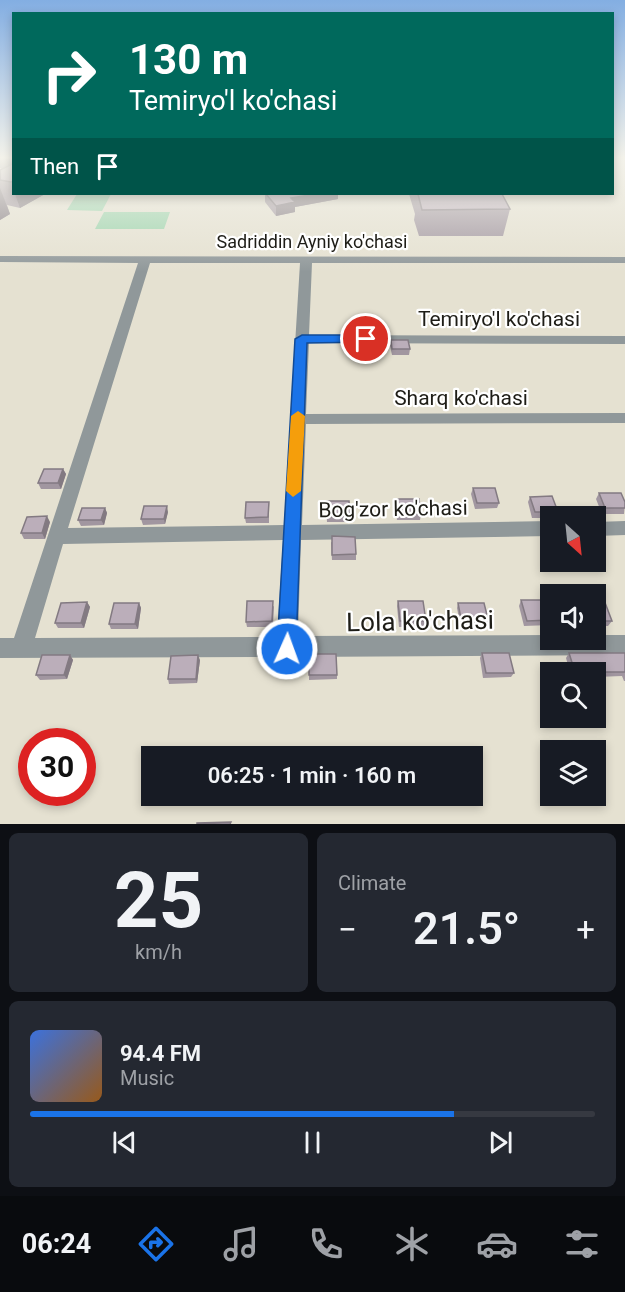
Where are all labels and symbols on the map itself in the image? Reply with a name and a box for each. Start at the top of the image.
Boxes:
street label: Sadriddin Ayniy ko'chasi [217,231,407,252]
street label: Temiryo'l ko'chasi [418,307,580,331]
pin [340,313,391,364]
street label: Sharq ko'chasi [394,386,528,410]
street label: Bog'zor ko'chasi [318,496,468,522]
north arrow [540,506,606,572]
street label: Lola ko'chasi [346,605,494,637]
position arrow [255,617,319,681]
speed limit sign: 30 [18,728,96,806]

